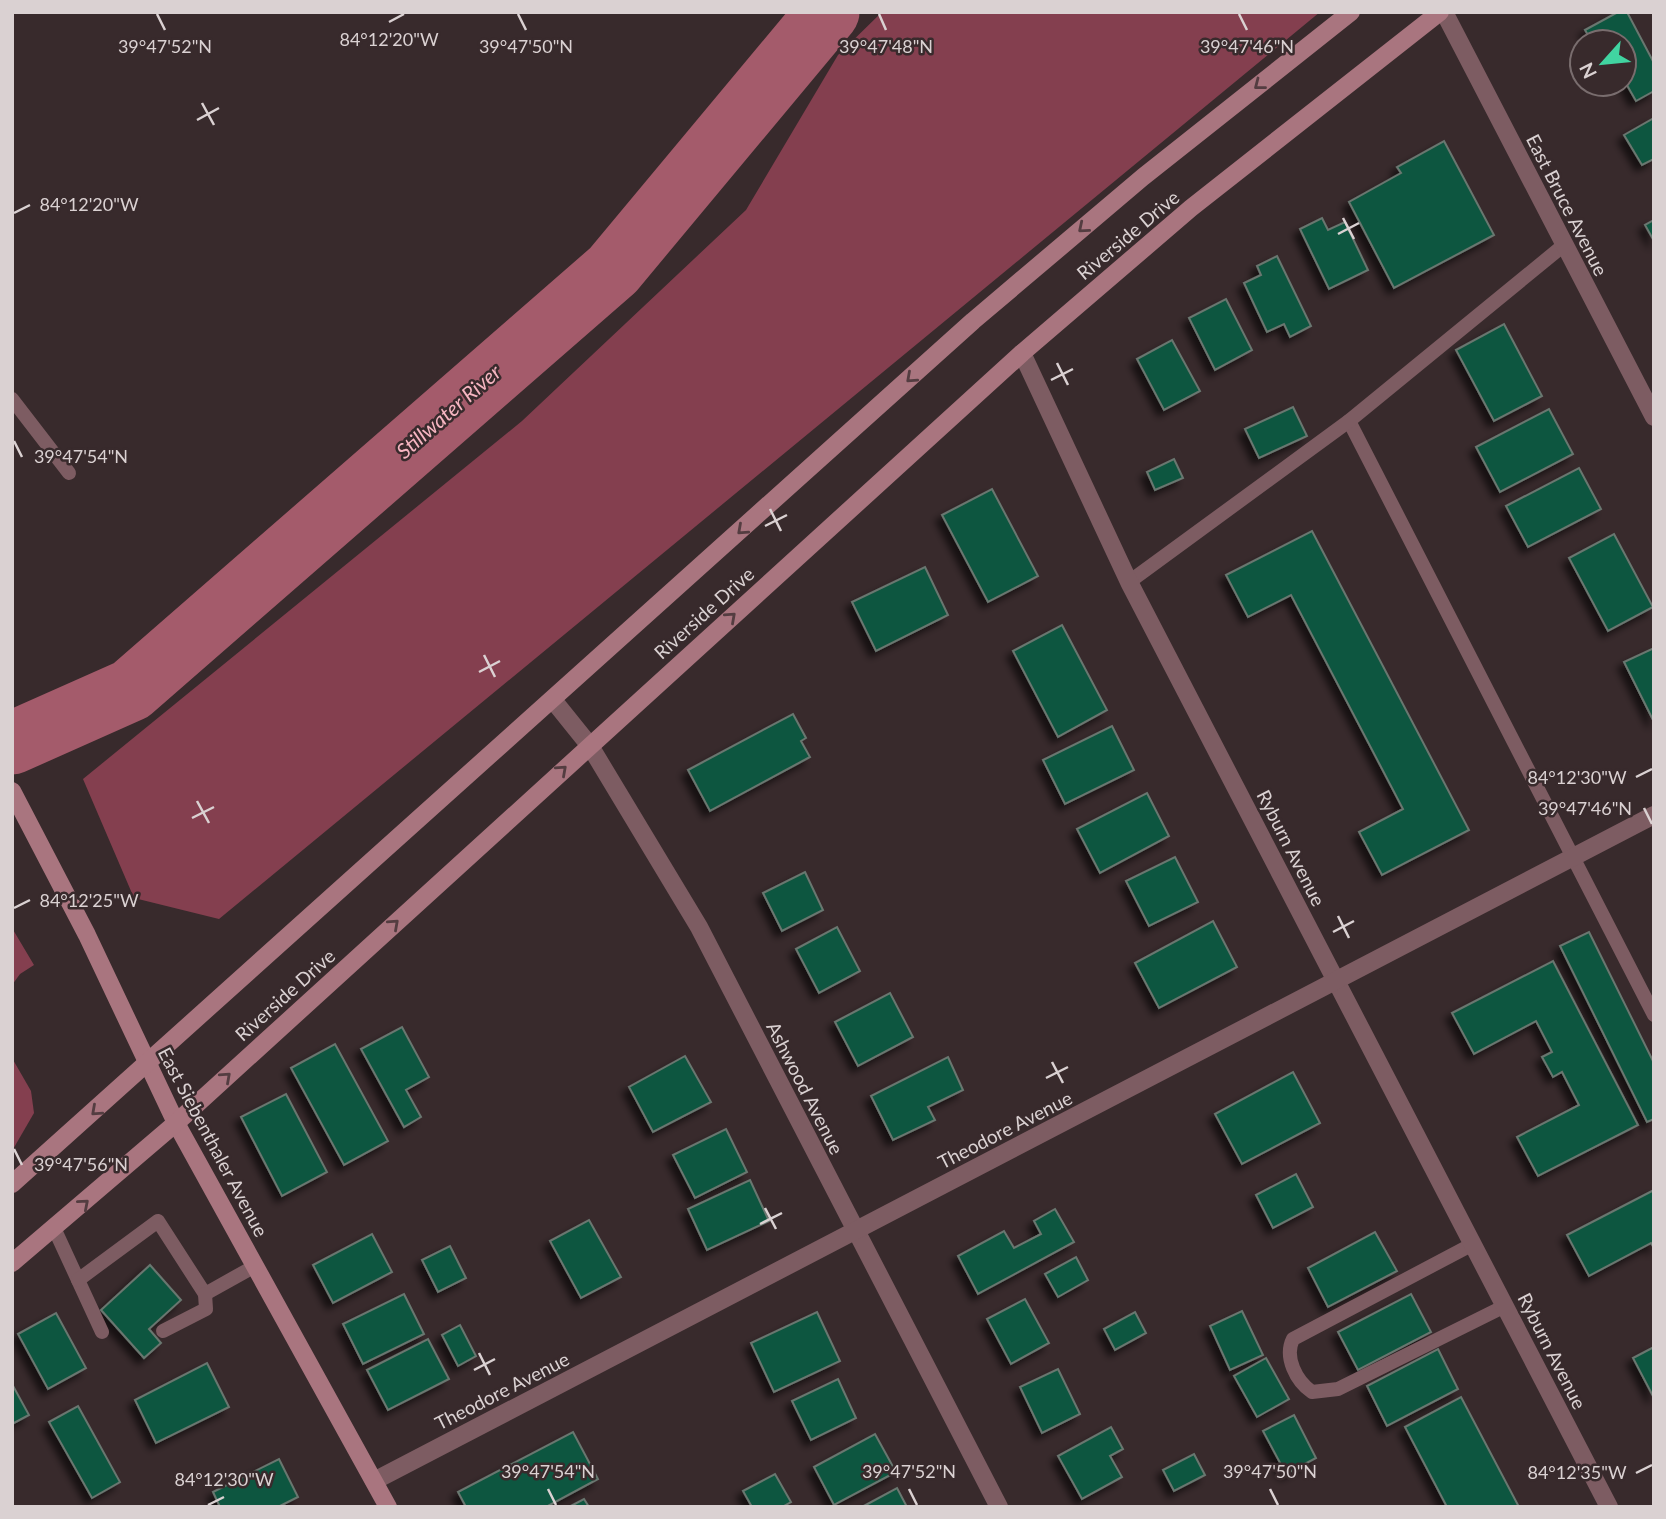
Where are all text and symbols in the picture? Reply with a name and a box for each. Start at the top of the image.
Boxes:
text: 84°12'20"W [339,28,439,50]
north arrow [1568,28,1638,98]
text: 39°47'52"N [118,35,212,57]
text: 39°47'50"N [479,35,573,57]
text: 39°47'48"N [839,35,933,57]
text: 39°47'46"N [1200,35,1294,57]
text: N [1574,59,1601,83]
one-way arrow [1255,76,1267,89]
street label: East Bruce Avenue [1522,130,1613,279]
street label: Riverside Drive [1072,185,1183,284]
text: 84°12'20"W [39,193,139,215]
one-way arrow [1078,220,1091,232]
water label: Stillwater River [391,358,506,463]
one-way arrow [906,369,919,382]
text: 39°47'54"N [34,445,128,467]
one-way arrow [737,522,750,534]
street label: Riverside Drive [649,562,758,663]
one-way arrow [723,613,736,626]
one-way arrow [554,766,567,779]
text: 84°12'30"W [1527,766,1627,788]
street label: Ryburn Avenue [1252,786,1331,910]
text: 39°47'46"N [1538,797,1632,819]
text: 84°12'25"W [39,889,139,911]
one-way arrow [386,920,399,932]
street label: Riverside Drive [230,944,339,1045]
street label: Ashwood Avenue [762,1018,849,1158]
street label: East Siebenthaler Avenue [154,1043,273,1240]
one-way arrow [218,1073,231,1085]
street label: Theodore Avenue [934,1086,1076,1173]
one-way arrow [91,1103,104,1115]
text: 39°47'56"N [34,1153,128,1175]
one-way arrow [75,1200,88,1212]
street label: Ryburn Avenue [1513,1289,1592,1413]
street label: Theodore Avenue [431,1347,573,1434]
text: 39°47'54"N [501,1460,595,1482]
text: 39°47'52"N [862,1460,956,1482]
text: 39°47'50"N [1223,1460,1317,1482]
text: 84°12'35"W [1527,1461,1627,1483]
text: 84°12'30"W [174,1468,274,1490]

